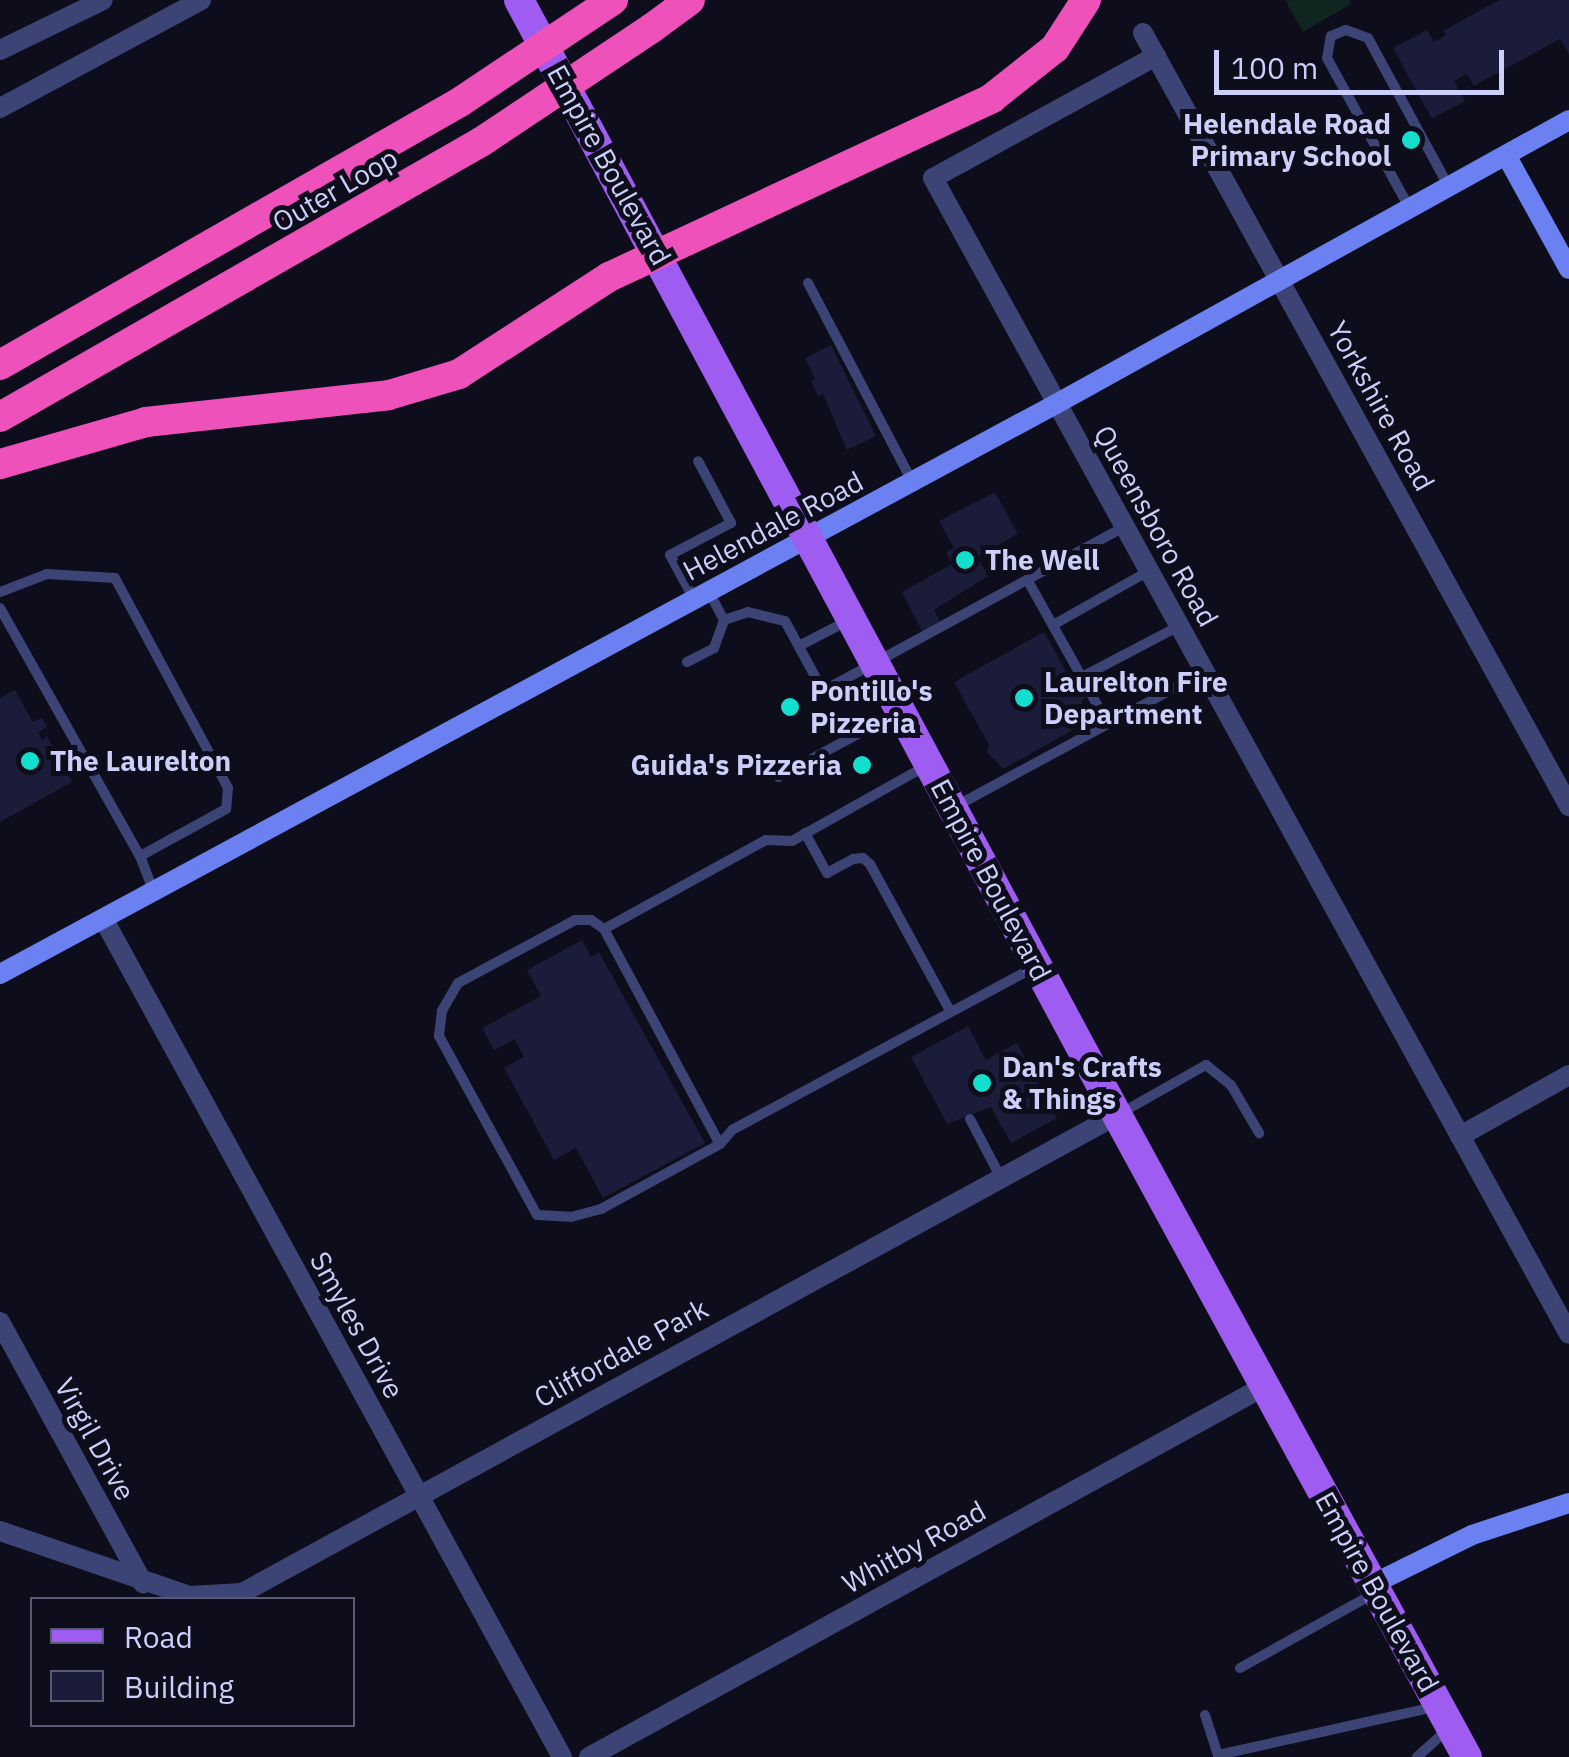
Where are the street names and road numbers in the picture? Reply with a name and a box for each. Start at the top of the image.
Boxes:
street label: Empire Boulevard [540,59,678,271]
street label: Outer Loop [266,141,404,239]
street label: Yorkshire Road [1321,315,1441,497]
street label: Queensboro Road [1087,420,1225,632]
street label: Helendale Road [677,464,869,588]
street label: Empire Boulevard [924,773,1058,987]
street label: Smyles Drive [303,1246,411,1404]
street label: Cliffordale Park [528,1291,714,1415]
street label: Virgil Drive [48,1372,142,1506]
street label: Empire Boulevard [1308,1486,1446,1698]
street label: Whitby Road [836,1494,992,1600]

